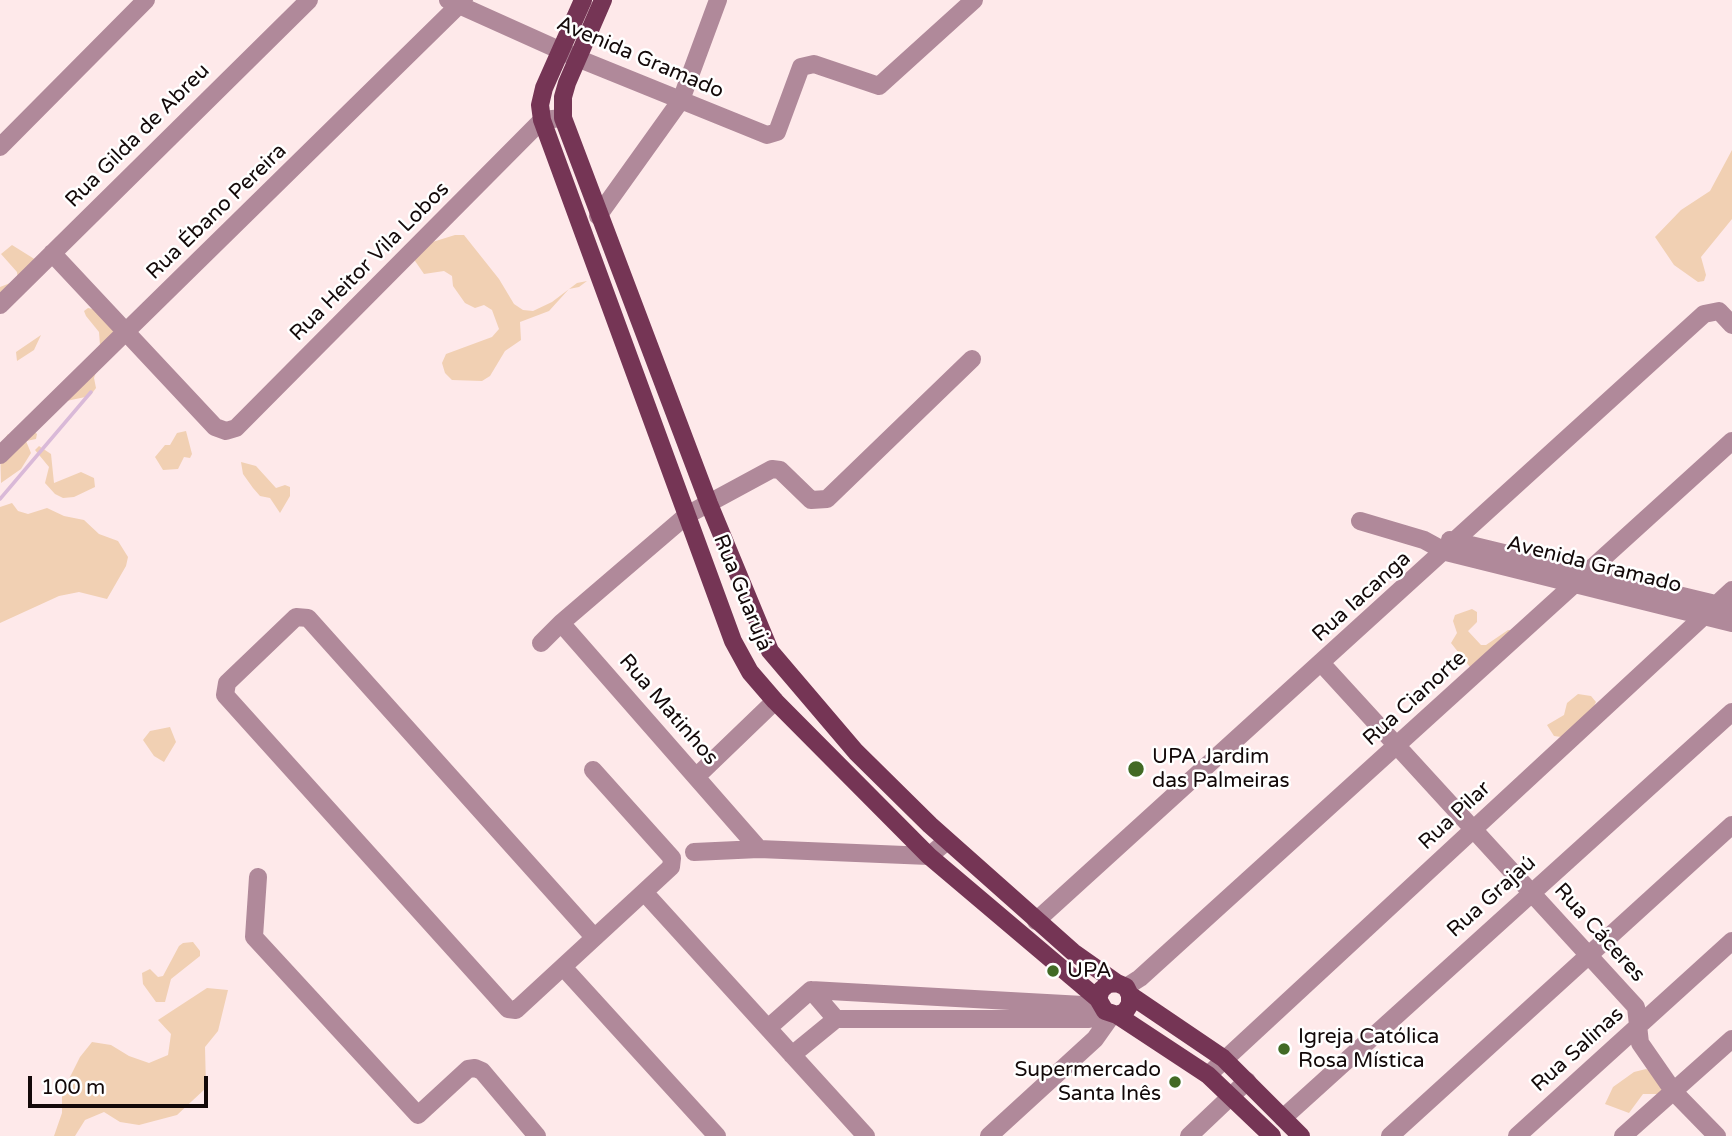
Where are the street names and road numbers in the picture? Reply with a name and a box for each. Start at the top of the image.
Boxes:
street label: Avenida Gramado [553,11,727,105]
street label: Rua Gilda de Abreu [61,59,215,213]
street label: Rua Ébano Pereira [142,139,292,285]
street label: Rua Heitor Vila Lobos [285,177,455,347]
street label: Rua Guarujá [707,531,777,655]
street label: Avenida Gramado [1504,531,1684,599]
street label: Rua Iacanga [1308,546,1416,648]
street label: Rua Cianorte [1358,646,1472,752]
street label: Rua Matinhos [613,649,723,771]
street label: Rua Pilar [1414,776,1496,856]
street label: Rua Grajaú [1442,851,1542,943]
street label: Rua Cáceres [1548,878,1650,988]
street label: Rua Salinas [1527,1002,1629,1098]

